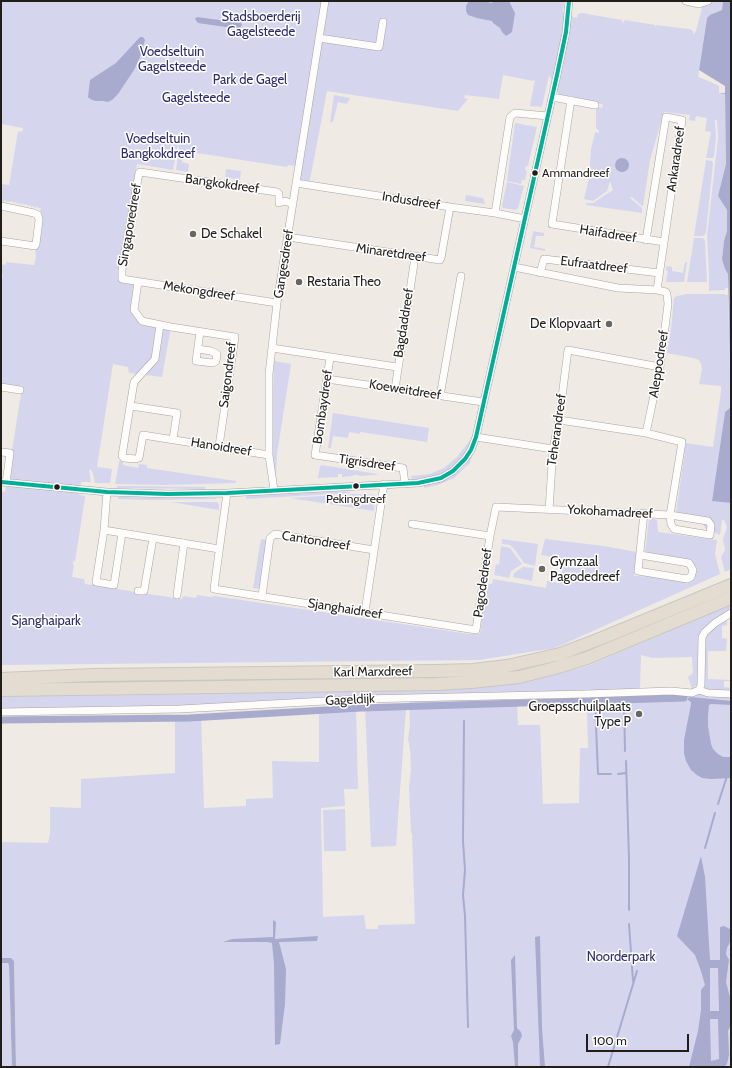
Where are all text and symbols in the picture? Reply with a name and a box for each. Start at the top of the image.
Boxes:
park label: Stadsboerderij Gagelsteede [221,9,301,40]
park label: Voedseltuin Gagelsteede [138,44,206,75]
park label: Park de Gagel [213,72,287,88]
park label: Gagelsteede [162,90,230,106]
street label: Ankaradreef [664,125,688,193]
park label: Voedseltuin Bangkokdreef [121,131,195,162]
place label: Ammandreef [542,166,609,180]
marker: Ammandreef [530,168,540,178]
street label: Bangkokdreef [184,171,260,197]
street label: Singaporedreef [115,182,145,268]
street label: Indusdreef [381,189,441,213]
street label: Haifadreef [578,222,638,246]
place label: De Schakel [201,226,262,242]
street label: Gangesdreef [271,228,297,300]
marker: De Schakel [188,229,198,239]
street label: Minaretdreef [355,240,427,266]
street label: Eufraatdreef [560,253,628,277]
place label: Restaria Theo [307,274,381,290]
marker: Restaria Theo [294,277,304,287]
street label: Mekongdreef [162,278,236,304]
street label: Bagdaddreef [391,287,417,359]
place label: De Klopvaart [530,316,601,332]
marker: De Klopvaart [604,319,614,329]
street label: Aleppodreef [646,329,672,399]
street label: Saigondreef [216,341,240,409]
street label: Bombaydreef [310,369,336,445]
street label: Koeweitdreef [368,377,442,403]
street label: Teherandreef [544,393,570,467]
street label: Hanoidreef [190,435,252,459]
street label: Tigrisdreef [338,451,396,475]
marker: Pekingdreef [351,481,361,491]
unlabelled marker [52,482,62,492]
place label: Pekingdreef [326,492,386,506]
street label: Yokohamadreef [567,502,653,522]
street label: Cantondreef [281,528,351,554]
street label: Pagodedreef [470,547,496,619]
place label: Gymzaal Pagodedreef [550,554,620,585]
marker: Gymzaal Pagodedreef [537,564,547,574]
street label: Sjanghaidreef [307,595,383,623]
park label: Sjanghaipark [11,613,81,629]
street label: Karl Marxdreef [333,664,413,680]
street label: Gageldijk [325,691,375,709]
place label: Groepsschuilplaats Type P [529,699,631,730]
marker: Groepsschuilplaats Type P [634,709,644,719]
park label: Noorderpark [587,949,655,965]
scale bar [588,1026,691,1052]
text: 100 m [593,1033,627,1048]

